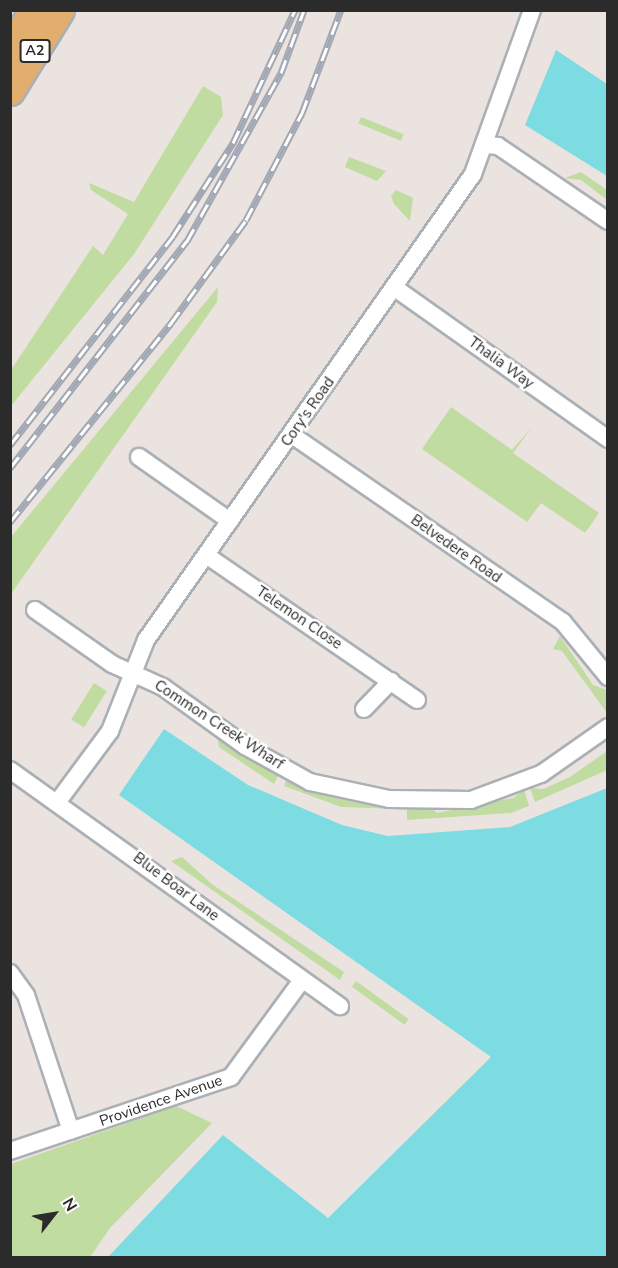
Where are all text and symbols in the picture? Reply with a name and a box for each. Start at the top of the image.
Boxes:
road number: A2 [18,40,51,62]
street label: Thalia Way [465,333,537,393]
street label: Cory's Road [277,374,339,450]
street label: Belvedere Road [407,511,505,587]
street label: Telemon Close [253,583,345,653]
street label: Common Creek Wharf [151,676,287,774]
street label: Blue Boar Lane [129,849,223,925]
street label: Providence Avenue [97,1071,225,1131]
north arrow [24,1184,84,1244]
text: N [57,1194,82,1216]

